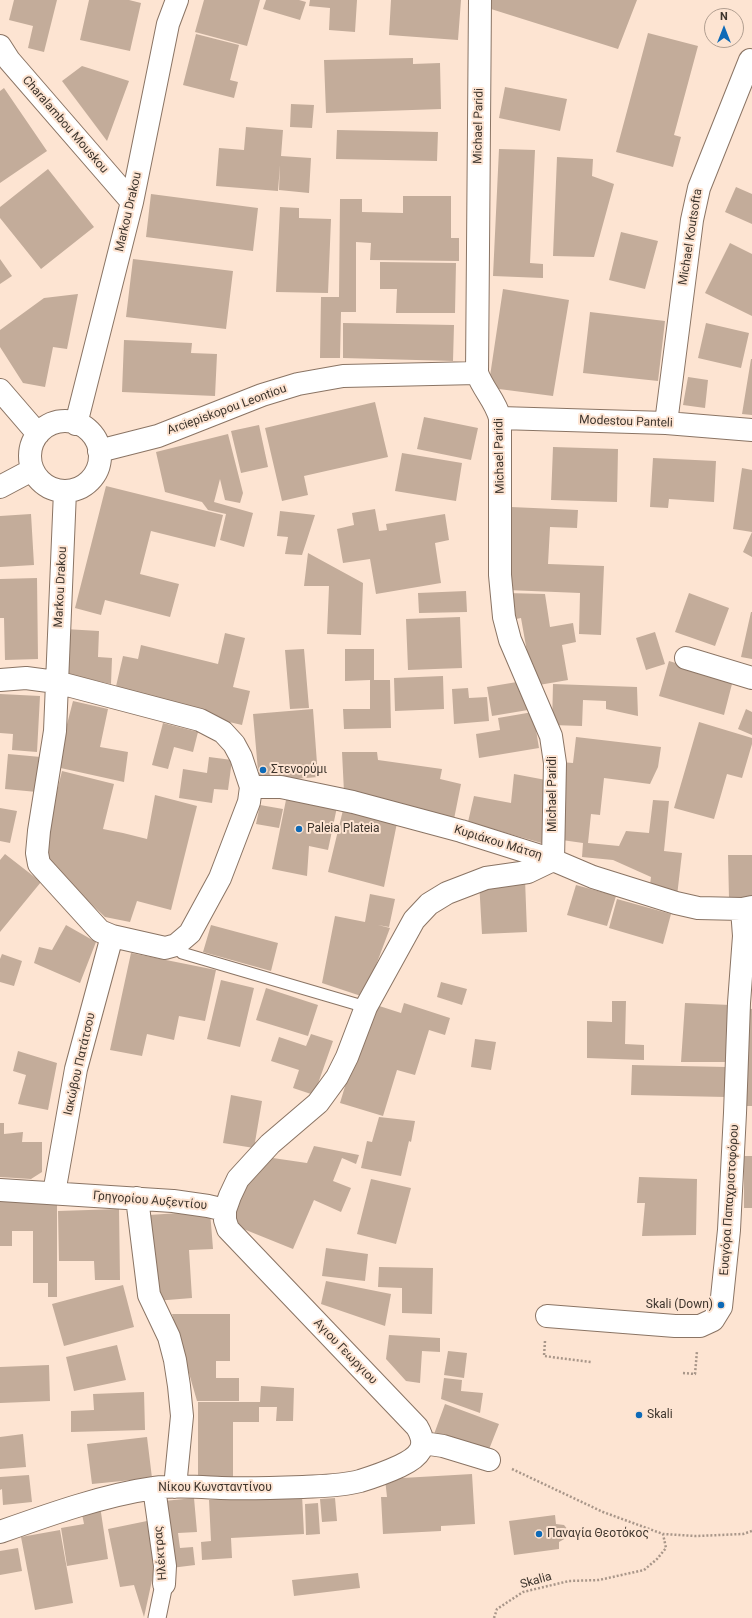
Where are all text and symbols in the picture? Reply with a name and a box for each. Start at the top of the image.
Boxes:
north arrow [704,8,744,48]
text: N [720,10,728,23]
street label: Charalambou Mouskou [19,73,111,177]
street label: Michael Paridi [471,88,487,164]
street label: Markou Drakou [113,171,145,253]
street label: Michael Koutsofta [676,188,706,286]
street label: Arciepiskopou Leontiou [165,382,289,438]
street label: Modestou Panteli [579,413,673,431]
street label: Michael Paridi [492,418,508,494]
street label: Markou Drakou [52,546,70,628]
street label: Michael Paridi [546,756,560,832]
place label: Στενορύμι [271,763,327,777]
marker: Στενορύμι [258,765,268,775]
place label: Paleia Plateia [307,822,379,836]
street label: Κυριάκου Μάτση [452,823,544,863]
marker: Paleia Plateia [294,824,304,834]
street label: Ιακώβου Πατάτσου [61,1011,99,1117]
street label: Ευαγόρα Παπαχριστοφόρου [718,1124,742,1276]
street label: Γρηγορίου Αυξεντίου [92,1189,208,1213]
place label: Skali (Down) [646,1298,713,1312]
marker: Skali (Down) [716,1300,726,1310]
street label: Αγιου Γεωργιου [310,1316,380,1388]
place label: Skali [647,1408,673,1422]
marker: Skali [634,1410,644,1420]
street label: Νίκου Κωνσταντίνου [158,1481,272,1495]
street label: Ηλέκτρας [151,1525,171,1581]
place label: Παναγία Θεοτόκος [547,1527,649,1541]
marker: Παναγία Θεοτόκος [534,1529,544,1539]
street label: Skalia [519,1570,553,1592]

